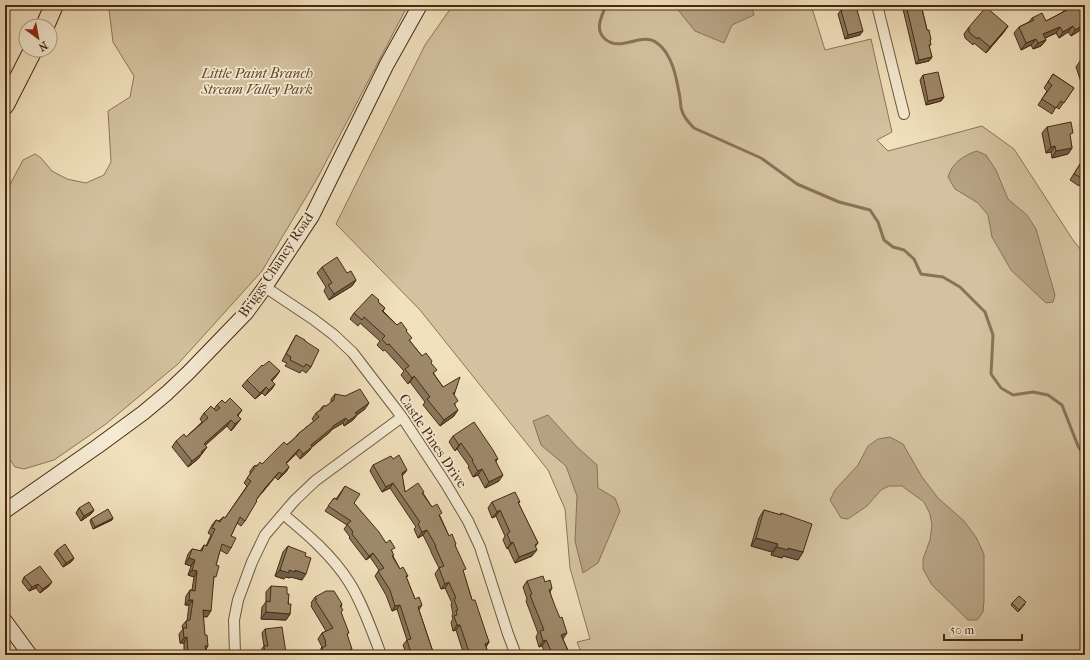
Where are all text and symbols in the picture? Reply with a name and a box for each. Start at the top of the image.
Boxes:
north arrow [18,18,58,58]
text: N [36,38,50,54]
park label: Little Paint Branch Stream Valley Park [200,65,313,98]
street label: Briggs Chaney Road [235,209,317,321]
street label: Castle Pines Drive [395,391,471,491]
scale bar [944,616,1022,642]
text: 50 m [950,623,974,637]

